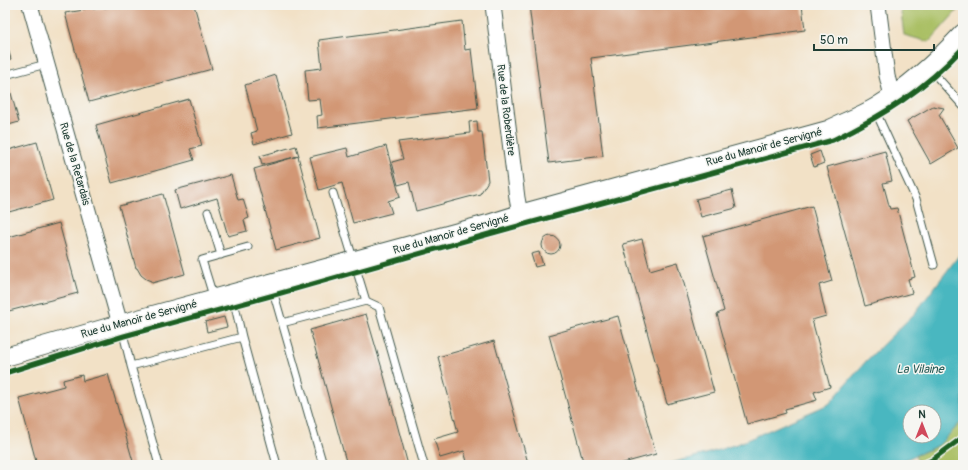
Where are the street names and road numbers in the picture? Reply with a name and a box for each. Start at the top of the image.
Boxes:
street label: Rue de la Roberdière [494,63,518,157]
street label: Rue de la Retardais [57,121,93,207]
street label: Rue du Manoir de Servigné [704,125,824,169]
street label: Rue du Manoir de Servigné [392,211,511,257]
street label: Rue du Manoir de Servigné [79,297,199,341]

